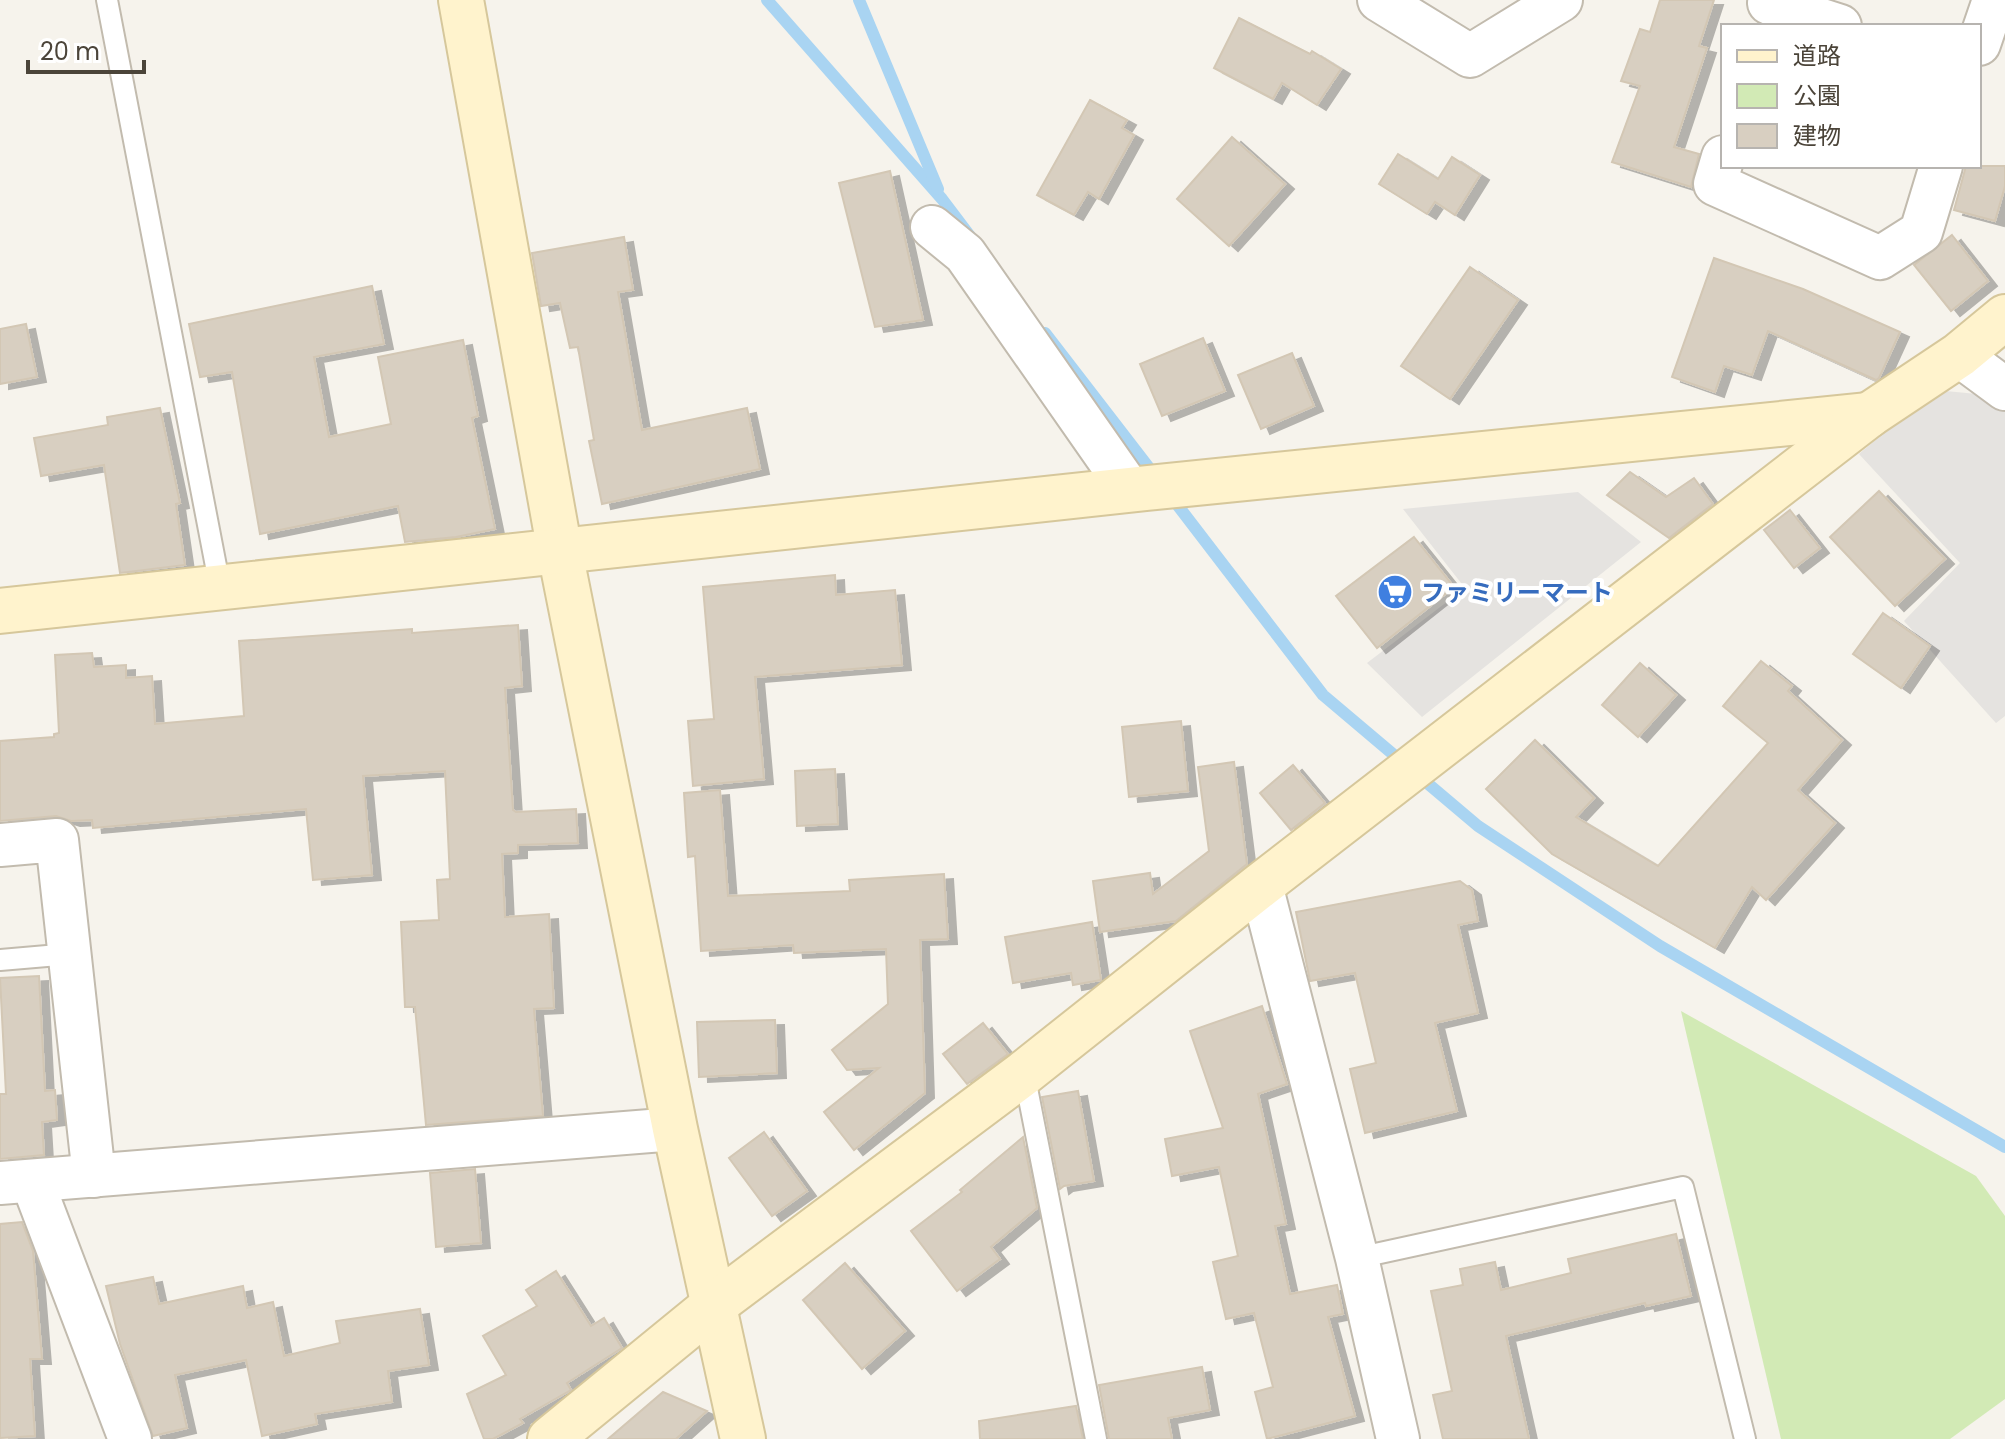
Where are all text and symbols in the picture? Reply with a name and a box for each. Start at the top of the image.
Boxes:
scale bar [28,24,144,74]
legend [1721,24,1981,168]
text: 20 m [40,35,100,68]
text: 道路 [1793,39,1841,72]
text: 公園 [1793,79,1841,112]
text: 建物 [1793,119,1841,152]
supermarket icon: ファミリーマート [1376,573,1414,611]
place label: ファミリーマート [1421,576,1613,609]

